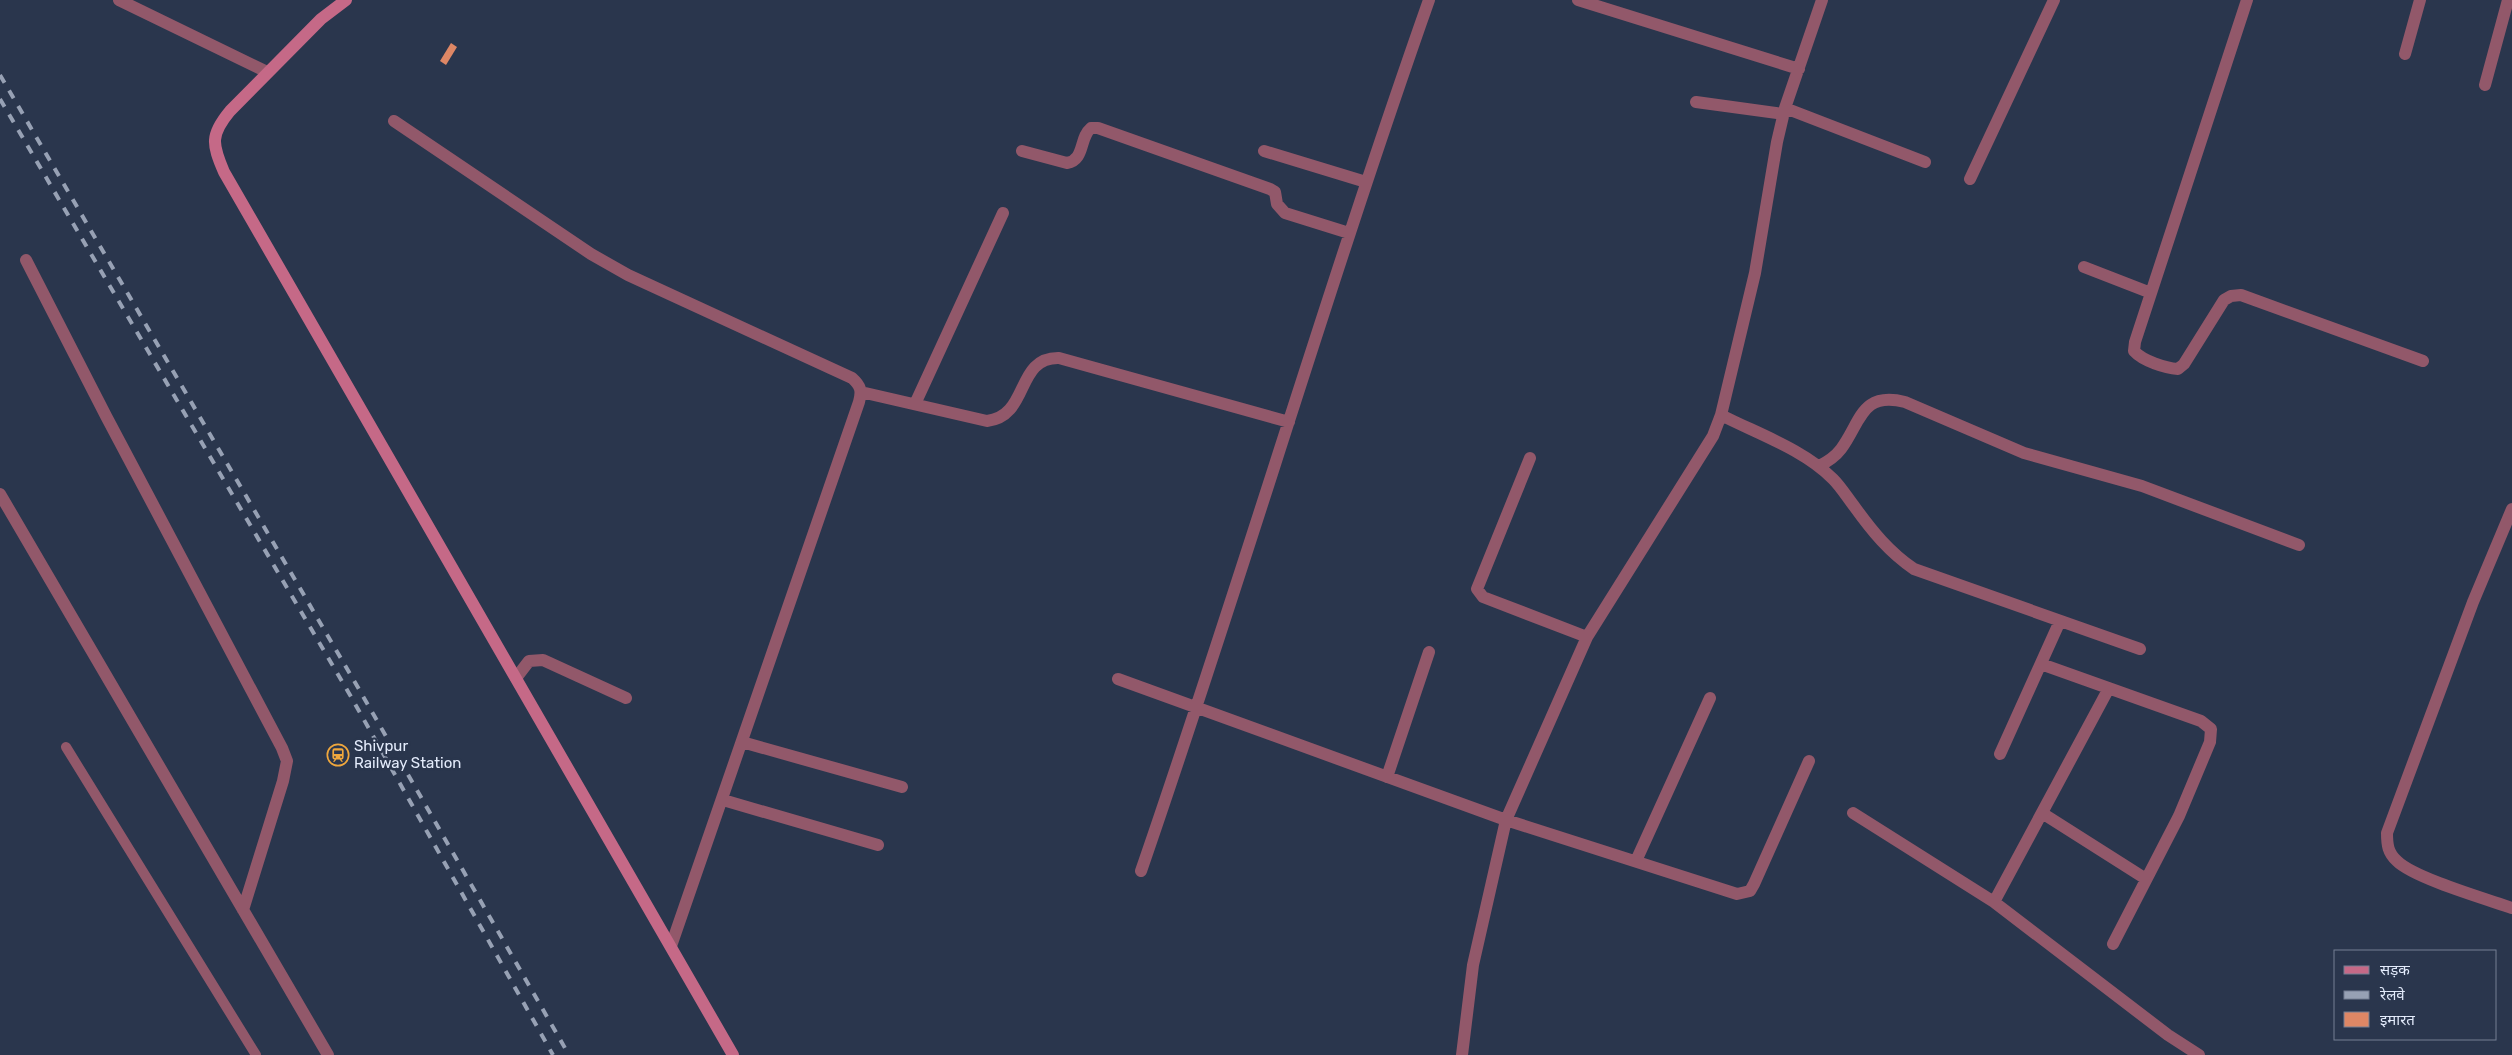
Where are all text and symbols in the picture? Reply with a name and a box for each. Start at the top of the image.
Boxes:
place label: Shivpur Railway Station [354,737,461,772]
station icon: Shivpur Railway Station [326,743,350,767]
legend [2334,950,2497,1040]
text: सड़क [2380,961,2410,979]
text: रेलवे [2379,986,2405,1004]
text: इमारत [2380,1011,2415,1029]

